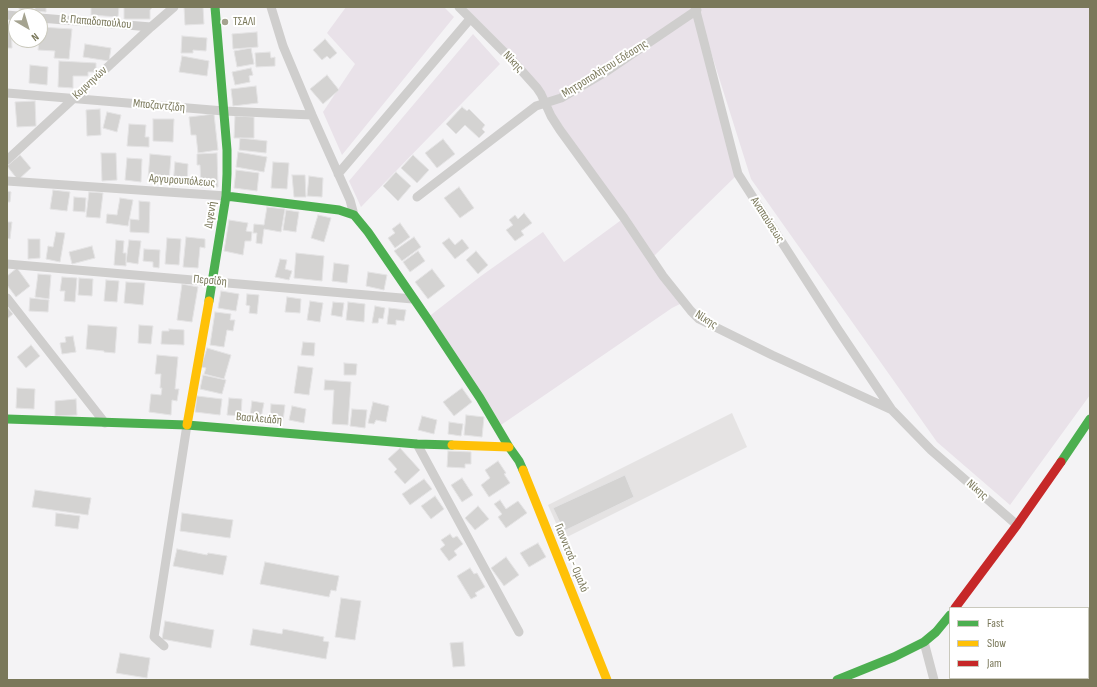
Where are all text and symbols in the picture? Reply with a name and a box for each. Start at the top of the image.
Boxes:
north arrow [8,8,48,48]
street label: B. Παπαδοπούλου [60,12,132,32]
place label: ΤΣΑΛΙ [233,15,255,29]
marker: ΤΣΑΛΙ [220,17,230,27]
text: N [29,30,41,44]
street label: Μητροπολήτου Εδέσσης [559,37,651,101]
street label: Νίκης [500,49,526,75]
street label: Κομνηνών [70,63,110,103]
street label: Μποζαντζίδη [132,97,186,115]
street label: Αργυρουπόλεως [148,172,216,190]
street label: Αναπαύσεως [747,194,787,246]
street label: Διγενή [202,200,220,230]
street label: Περσίδη [193,272,227,290]
street label: Νίκης [692,308,720,332]
street label: Βασιλειάδη [235,410,283,428]
street label: Νίκης [963,477,991,503]
street label: Γιαννιτσά - Ομαλό [551,522,591,594]
legend [949,607,1089,679]
text: Fast [987,616,1004,631]
text: Slow [987,636,1006,651]
text: Jam [987,656,1002,671]

